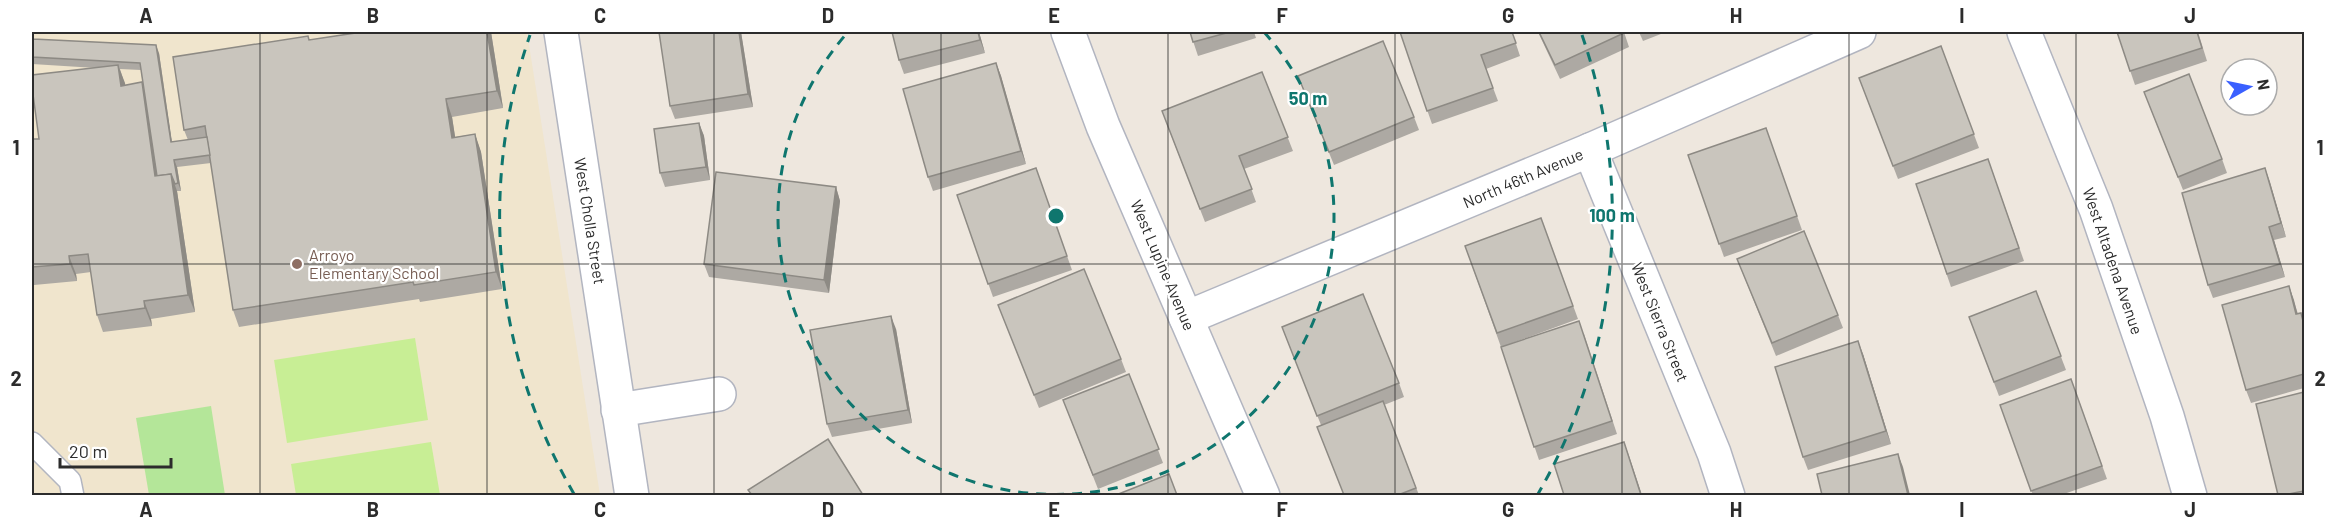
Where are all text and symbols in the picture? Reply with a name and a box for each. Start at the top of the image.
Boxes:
text: A [139,3,153,27]
text: B [367,3,379,27]
text: C [594,3,606,27]
text: D [822,3,834,27]
text: E [1048,3,1060,27]
text: F [1276,3,1288,27]
text: G [1502,3,1514,27]
text: H [1730,3,1742,27]
text: I [1959,3,1965,27]
text: J [2184,3,2196,27]
north arrow [2219,57,2279,117]
text: N [2254,78,2275,91]
text: 50 m [1289,87,1327,109]
text: 1 [12,135,20,159]
text: 1 [2316,135,2324,159]
street label: North 46th Avenue [1460,144,1586,211]
street label: West Cholla Street [571,156,610,285]
street label: West Altadena Avenue [2079,185,2148,337]
street label: West Lupine Avenue [1127,197,1200,333]
text: 100 m [1589,204,1635,226]
centre of rings [1046,206,1066,226]
place label: Arroyo Elementary School [309,245,439,282]
marker: Arroyo Elementary School [290,257,304,271]
street label: West Sierra Street [1628,259,1693,384]
text: 2 [10,366,22,390]
text: 2 [2314,366,2326,390]
scale bar [60,431,171,469]
text: 20 m [69,440,107,462]
text: A [139,497,153,521]
text: B [367,497,379,521]
text: C [594,497,606,521]
text: D [822,497,834,521]
text: E [1048,497,1060,521]
text: F [1276,497,1288,521]
text: G [1502,497,1514,521]
text: H [1730,497,1742,521]
text: I [1959,497,1965,521]
text: J [2184,497,2196,521]

